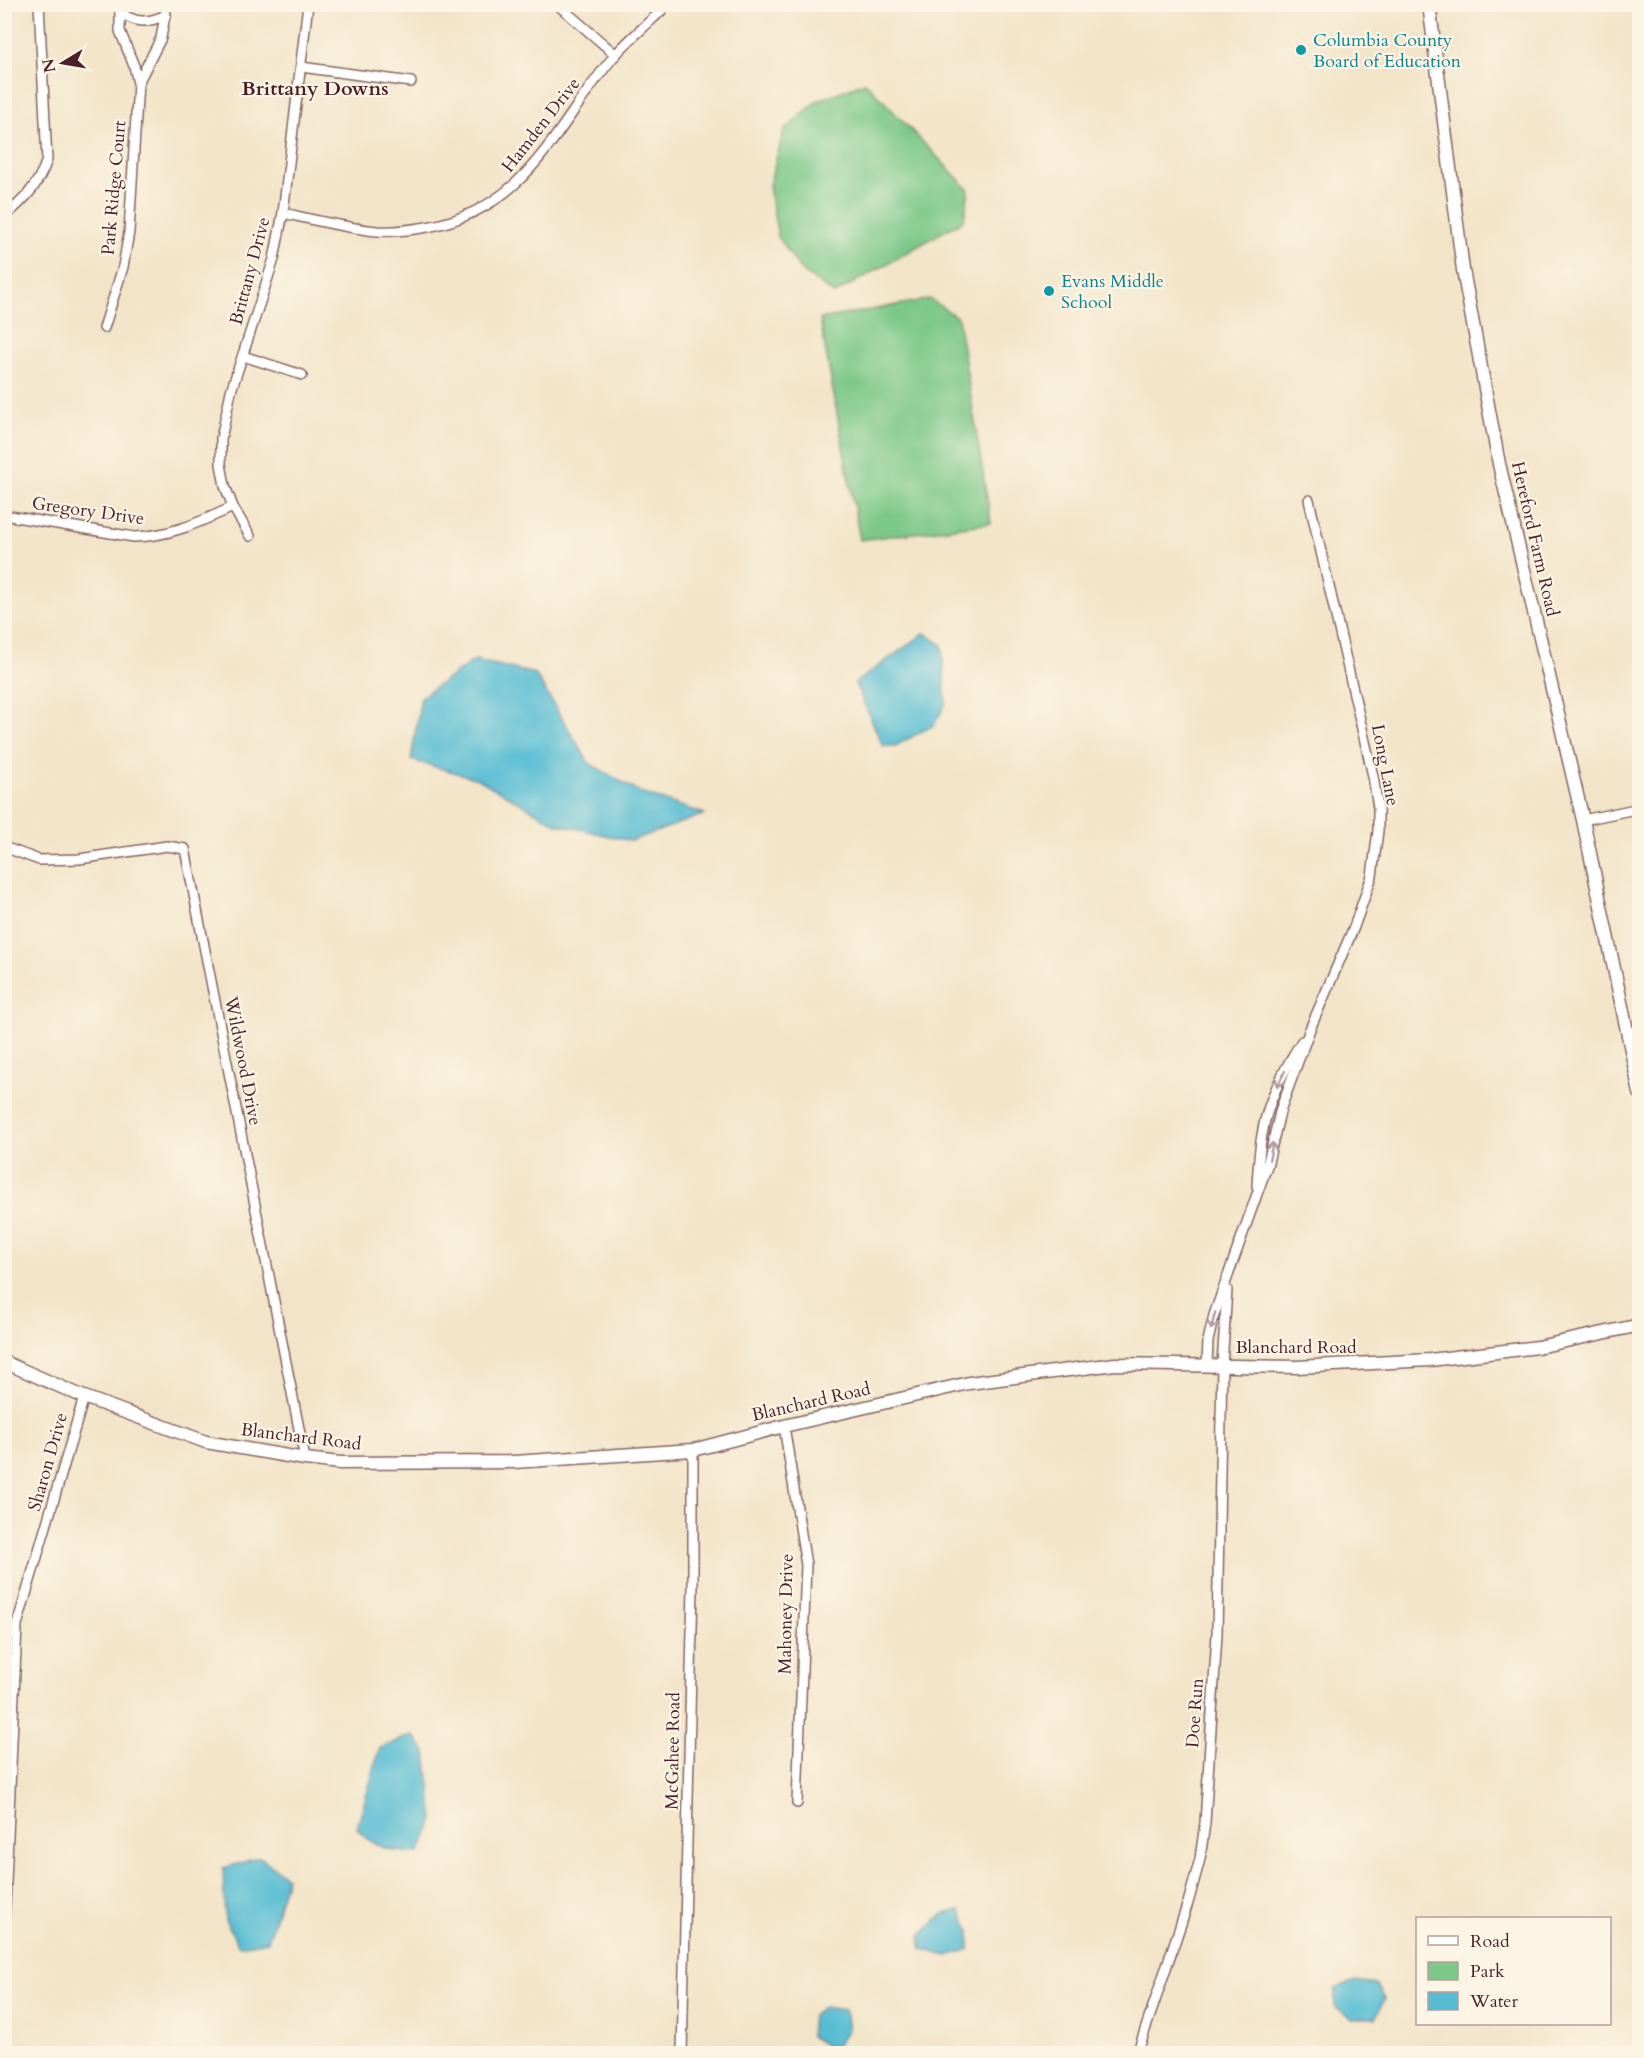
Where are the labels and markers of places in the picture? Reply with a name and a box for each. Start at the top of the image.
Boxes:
place label: Columbia County Board of Education [1313,28,1462,74]
marker: Columbia County Board of Education [1294,43,1308,57]
place label: Evans Middle School [1061,269,1164,315]
marker: Evans Middle School [1042,284,1056,298]

